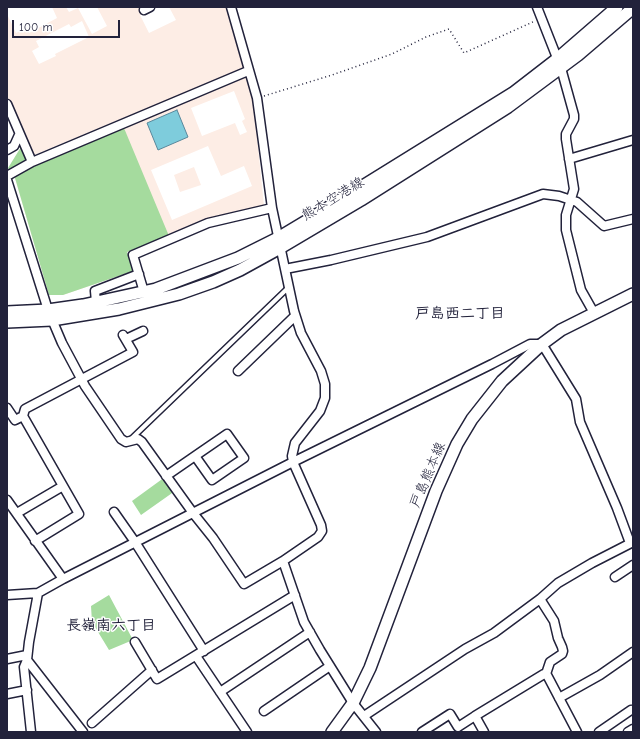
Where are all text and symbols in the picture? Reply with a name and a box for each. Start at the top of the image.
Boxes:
scale bar [14,12,122,38]
text: 100 m [19,20,52,34]
street label: 熊本空港線 [299,174,367,224]
district label: 戸島西二丁目 [415,305,505,323]
street label: 戸島熊本線 [407,440,449,510]
district label: 長嶺南六丁目 [66,617,156,635]

